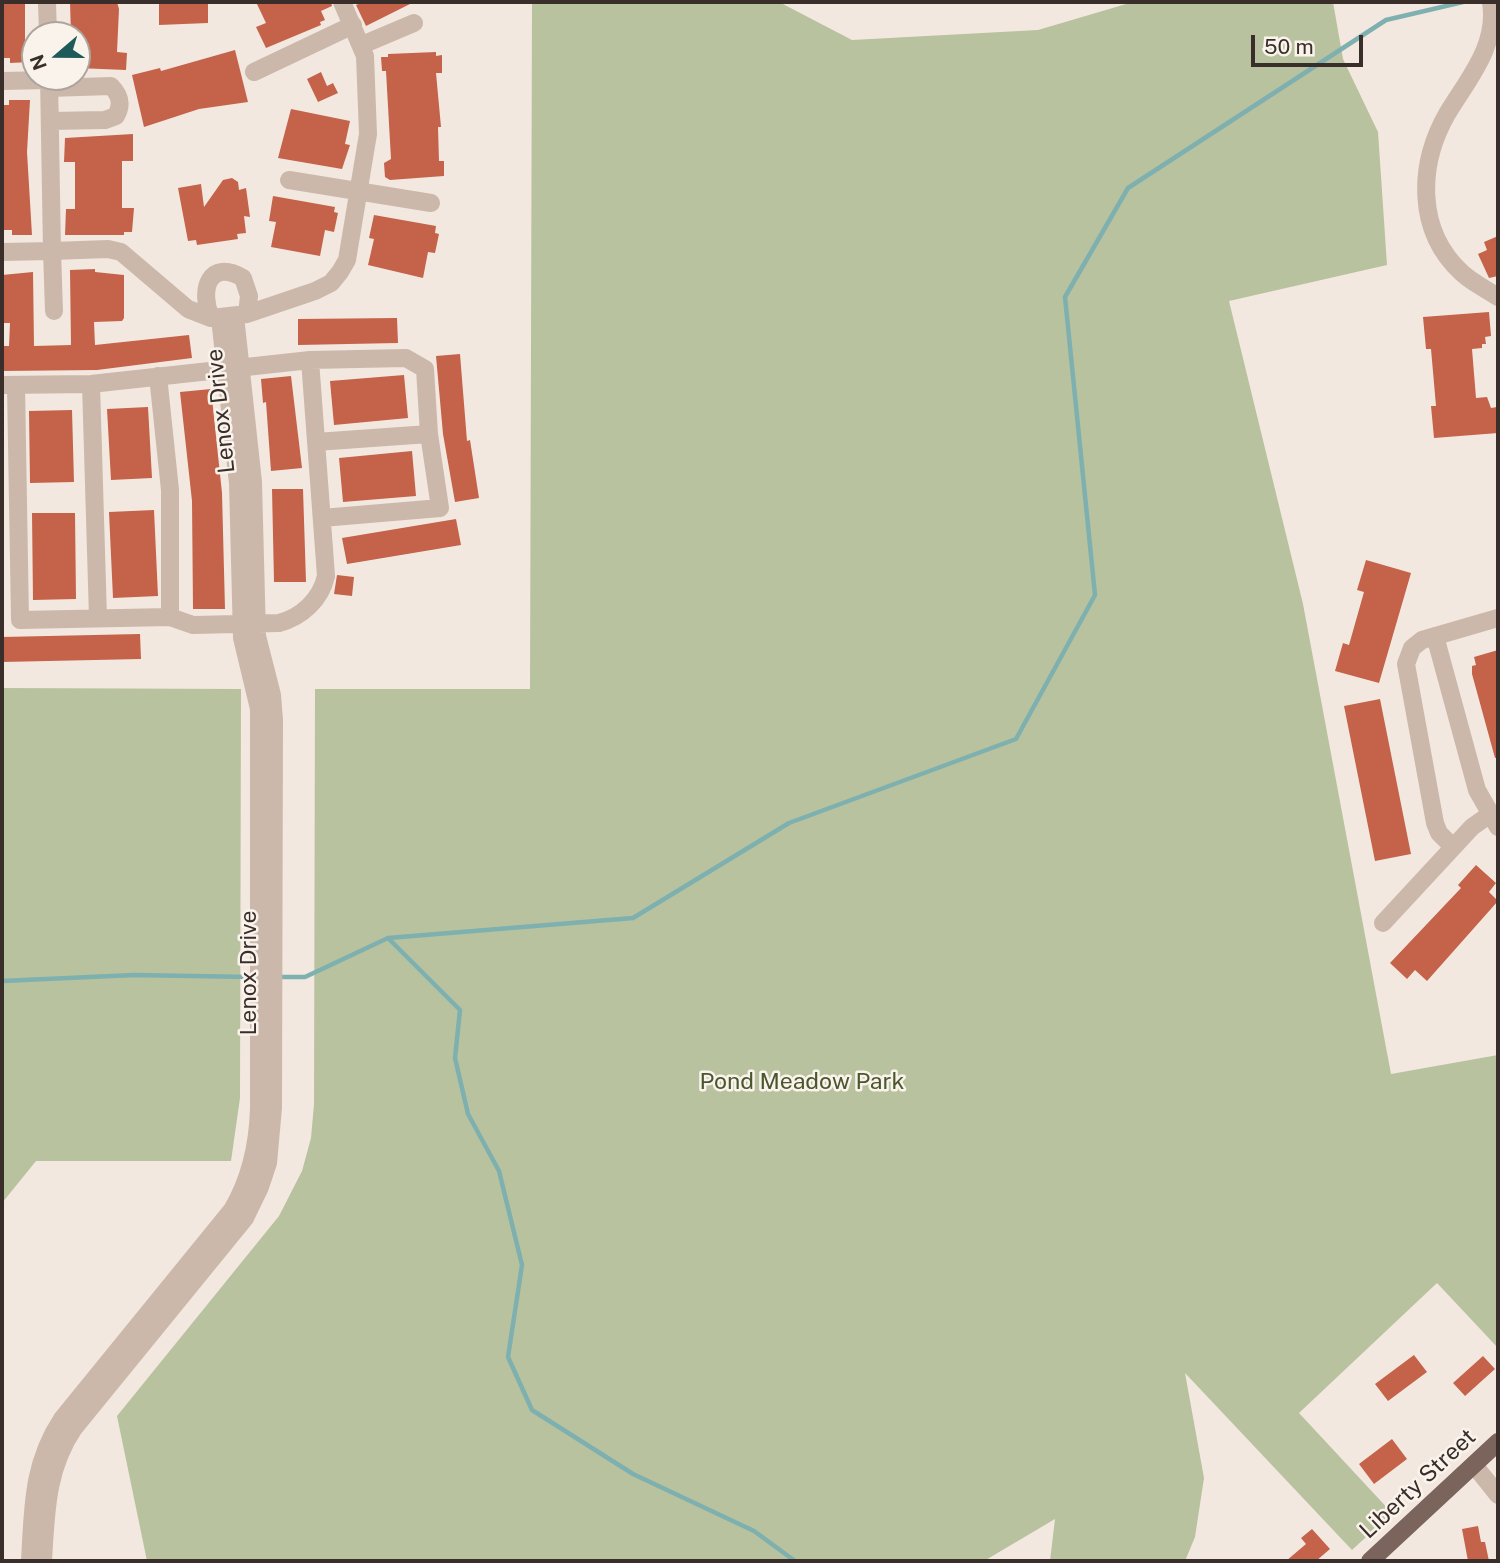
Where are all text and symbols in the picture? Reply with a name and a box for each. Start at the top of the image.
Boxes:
north arrow [21,21,91,91]
scale bar [1255,21,1367,65]
text: 50 m [1264,34,1314,59]
text: N [25,52,51,73]
street label: Lenox Drive [201,347,241,475]
street label: Lenox Drive [235,911,263,1035]
park label: Pond Meadow Park [700,1068,904,1096]
street label: Liberty Street [1354,1423,1482,1545]

